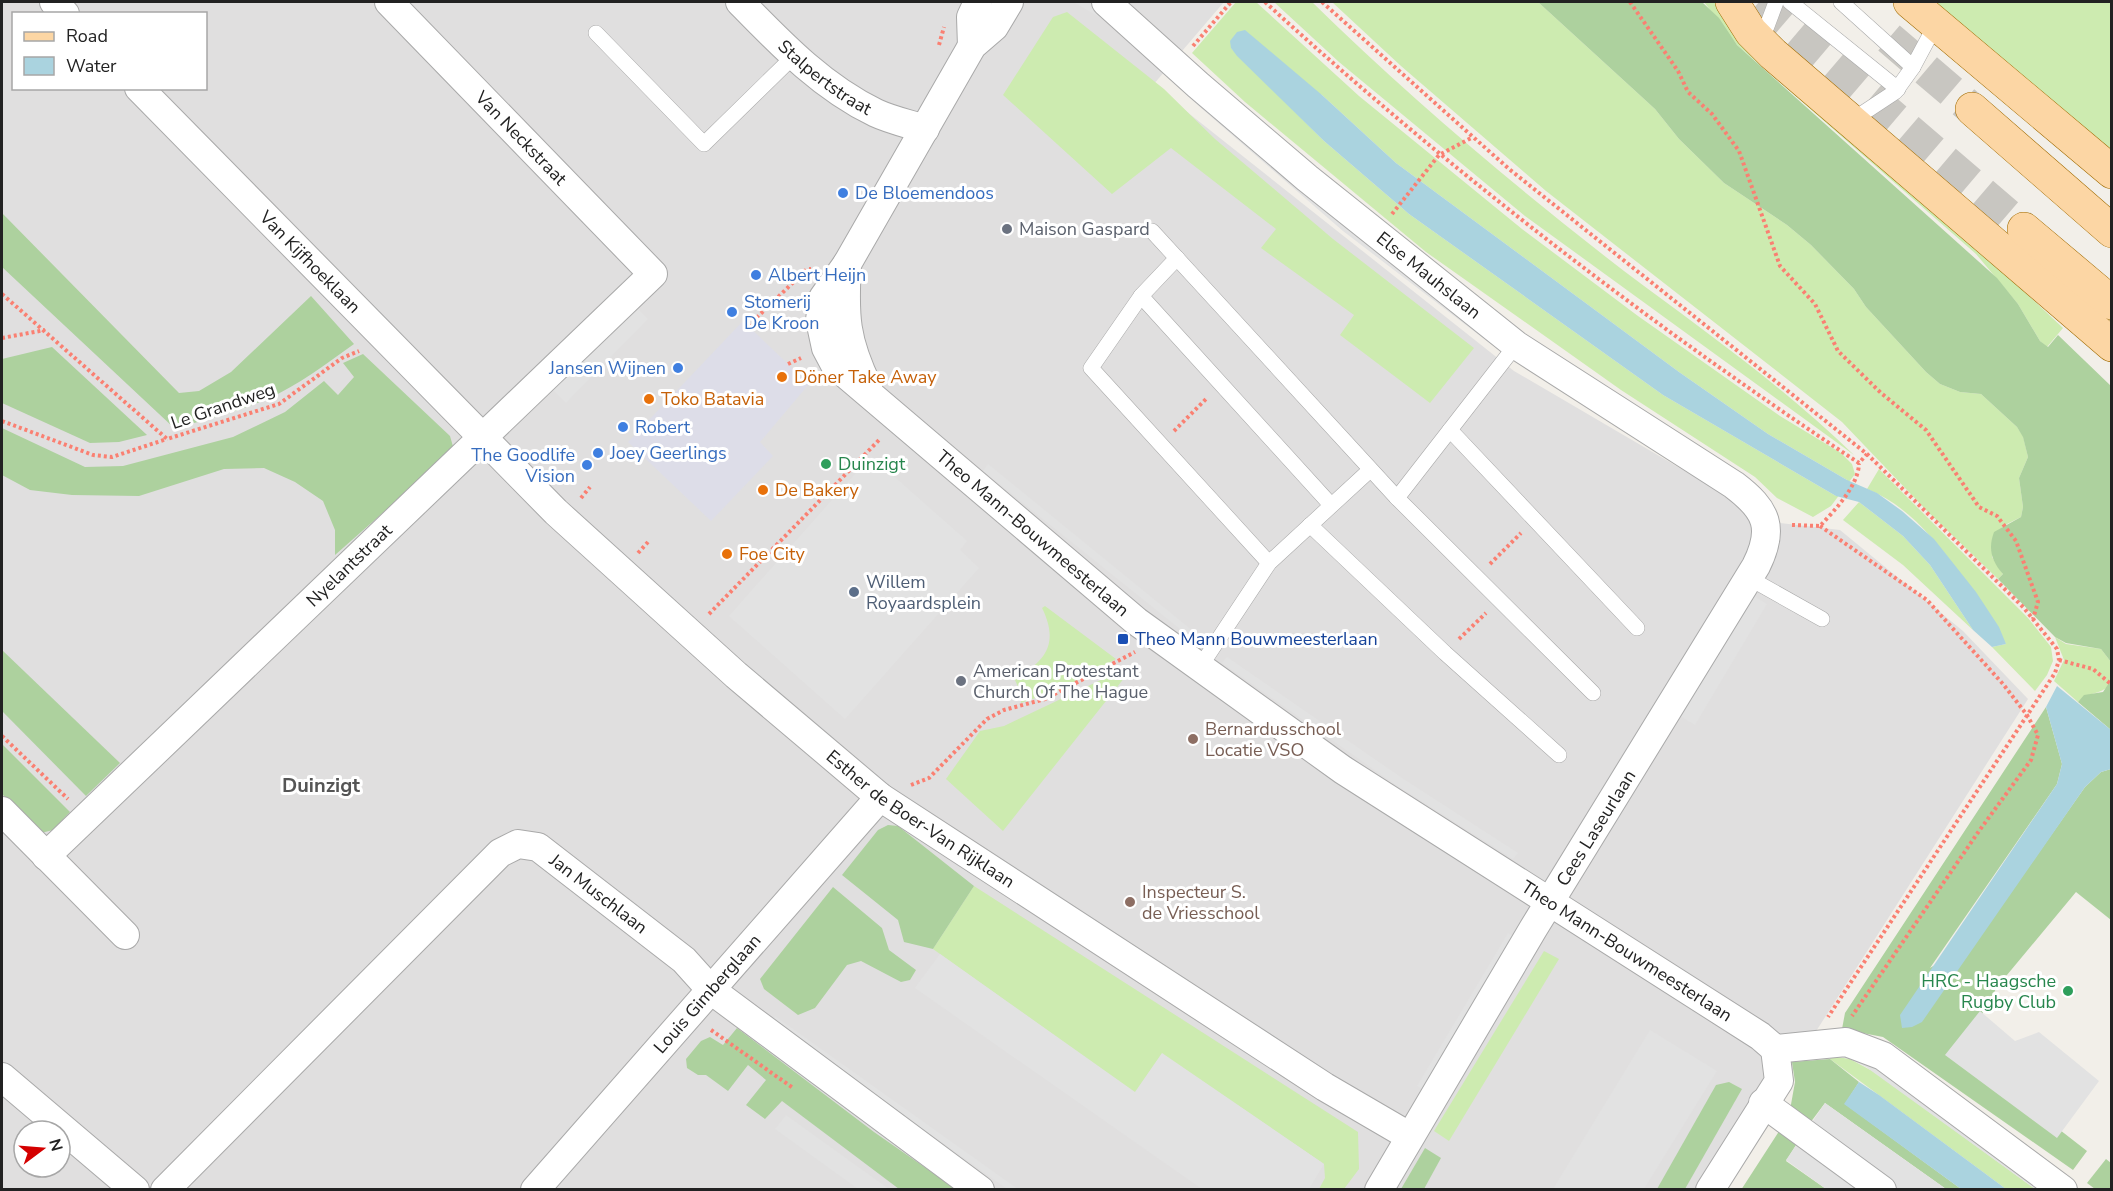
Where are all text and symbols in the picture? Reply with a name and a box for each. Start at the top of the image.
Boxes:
legend [12,12,207,90]
text: Road [66,24,108,48]
street label: Stalpertstraat [773,34,876,121]
text: Water [66,54,117,78]
street label: Van Neckstraat [469,85,573,191]
place label: De Bloemendoos [855,181,994,205]
marker: De Bloemendoos [836,186,850,200]
street label: Van Kijfhoeklaan [254,205,366,318]
place label: Maison Gaspard [1019,217,1150,241]
marker: Maison Gaspard [1000,222,1014,236]
street label: Else Mauhslaan [1372,226,1486,324]
place label: Albert Heijn [768,263,866,287]
marker: Albert Heijn [749,268,763,282]
place label: Stomerij De Kroon [744,290,819,335]
marker: Stomerij De Kroon [725,305,739,319]
place label: Jansen Wijnen [548,356,666,380]
marker: Jansen Wijnen [671,361,685,375]
place label: Döner Take Away [794,365,937,389]
marker: Döner Take Away [775,370,789,384]
street label: Le Grandweg [168,377,278,435]
place label: Toko Batavia [661,387,764,411]
marker: Toko Batavia [642,392,656,406]
place label: Robert [635,415,691,439]
marker: Robert [616,420,630,434]
place label: Joey Geerlings [609,441,727,465]
place label: The Goodlife Vision [471,443,575,488]
street label: Theo Mann-Bouwmeesterlaan [931,445,1134,622]
marker: Joey Geerlings [591,446,605,460]
place label: Duinzigt [838,452,906,476]
marker: Duinzigt [819,457,833,471]
marker: The Goodlife Vision [580,458,594,472]
place label: De Bakery [775,478,860,502]
marker: De Bakery [756,483,770,497]
street label: Nyelantstraat [301,518,398,612]
place label: Foe City [739,542,805,566]
marker: Foe City [720,547,734,561]
place label: Willem Royaardsplein [866,570,981,615]
marker: Willem Royaardsplein [847,585,861,599]
place label: Theo Mann Bouwmeesterlaan [1135,627,1378,651]
marker: Theo Mann Bouwmeesterlaan [1116,632,1130,646]
place label: American Protestant Church Of The Hague [973,659,1148,704]
marker: American Protestant Church Of The Hague [954,674,968,688]
place label: Bernardusschool Locatie VSO [1205,717,1342,762]
marker: Bernardusschool Locatie VSO [1186,732,1200,746]
street label: Esther de Boer-Van Rijklaan [821,745,1019,894]
street label: Cees Laseurlaan [1551,765,1641,891]
district label: Duinzigt [282,772,360,799]
street label: Jan Muschlaan [544,848,652,939]
street label: Theo Mann-Bouwmeesterlaan [1517,875,1737,1027]
place label: Inspecteur S. de Vriesschool [1142,880,1260,925]
marker: Inspecteur S. de Vriesschool [1123,895,1137,909]
street label: Louis Gimberglaan [648,929,766,1059]
place label: HRC - Haagsche Rugby Club [1921,969,2056,1014]
marker: HRC - Haagsche Rugby Club [2061,984,2075,998]
north arrow [12,1119,72,1179]
text: N [43,1136,68,1154]

